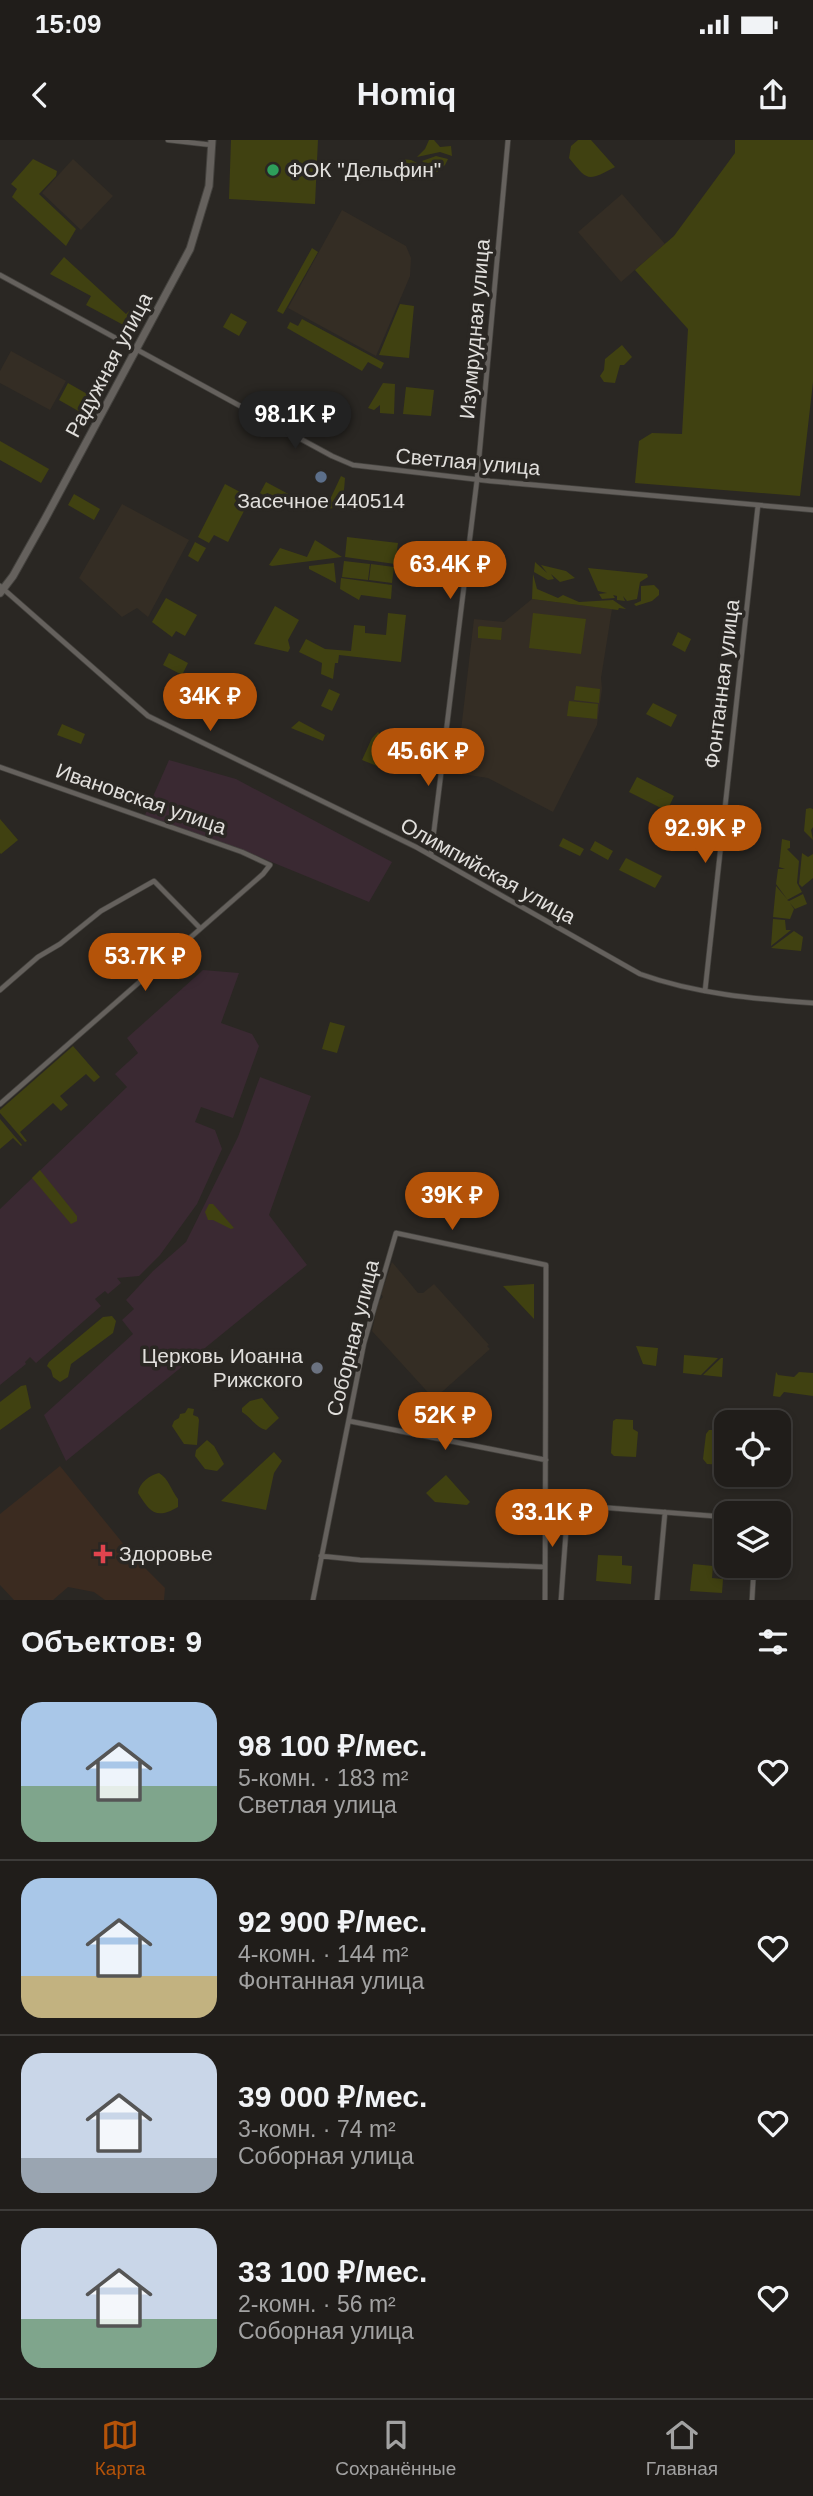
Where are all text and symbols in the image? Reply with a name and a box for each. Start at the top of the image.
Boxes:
text: 15:09 [35,9,102,39]
icon: back [21,76,59,114]
text: Homiq [357,76,456,112]
icon: share [754,76,792,114]
place label: ФОК "Дельфин" [287,158,441,181]
marker: ФОК "Дельфин" [265,162,281,178]
street label: Изумрудная улица [455,238,494,420]
street label: Радужная улица [61,288,156,441]
pin: 98.1K ₽ [230,392,360,451]
text: 98.1K ₽ [254,401,336,427]
street label: Светлая улица [395,444,542,479]
marker: Засечное 440514 [313,469,329,485]
place label: Засечное 440514 [237,489,405,512]
pin: 63.4K ₽ [385,542,515,601]
text: 63.4K ₽ [409,551,491,577]
street label: Фонтанная улица [700,598,743,770]
pin: 34K ₽ [161,674,259,733]
text: 34K ₽ [179,683,241,709]
pin: 45.6K ₽ [363,728,493,788]
text: 45.6K ₽ [387,738,469,764]
street label: Ивановская улица [53,759,230,839]
pin: 92.9K ₽ [640,806,770,865]
street label: Олимпийская улица [397,813,580,928]
text: 92.9K ₽ [664,815,746,841]
pin: 53.7K ₽ [80,934,210,993]
text: 53.7K ₽ [104,943,186,969]
pin: 39K ₽ [403,1172,501,1232]
text: 39K ₽ [421,1182,483,1208]
street label: Соборная улица [322,1257,383,1419]
place label: Церковь Иоанна Рижского [142,1344,303,1391]
marker: Церковь Иоанна Рижского [309,1360,325,1376]
pin: 52K ₽ [396,1392,494,1452]
text: 52K ₽ [414,1402,476,1428]
map controls [714,1410,791,1578]
button: locate [714,1410,791,1487]
pin: 33.1K ₽ [487,1490,617,1549]
text: 33.1K ₽ [511,1499,593,1525]
button: layers [714,1501,791,1578]
place label: Здоровье [119,1542,213,1565]
marker: Здоровье [93,1544,113,1564]
icon: filters [754,1623,792,1661]
text: Объектов: 9 [21,1625,202,1658]
text: 98 100 ₽/мес. [238,1729,427,1762]
icon: home [77,1730,161,1814]
icon: heart [754,1753,792,1791]
text: 5-комн. · 183 m² [238,1765,409,1791]
text: Светлая улица [238,1792,397,1818]
text: 92 900 ₽/мес. [238,1905,427,1938]
icon: home [77,1906,161,1990]
icon: heart [754,1929,792,1967]
text: 4-комн. · 144 m² [238,1941,409,1967]
text: Фонтанная улица [238,1968,424,1994]
text: 39 000 ₽/мес. [238,2080,427,2113]
icon: home [77,2081,161,2165]
icon: heart [754,2104,792,2142]
text: 3-комн. · 74 m² [238,2116,396,2142]
text: Соборная улица [238,2143,414,2169]
text: 33 100 ₽/мес. [238,2255,427,2288]
icon: home [77,2256,161,2340]
icon: heart [754,2279,792,2317]
text: 2-комн. · 56 m² [238,2291,396,2317]
text: Соборная улица [238,2318,414,2344]
tab: Карта [95,2416,146,2480]
tab: Сохранённые [335,2416,456,2480]
tab: Главная [646,2416,718,2480]

